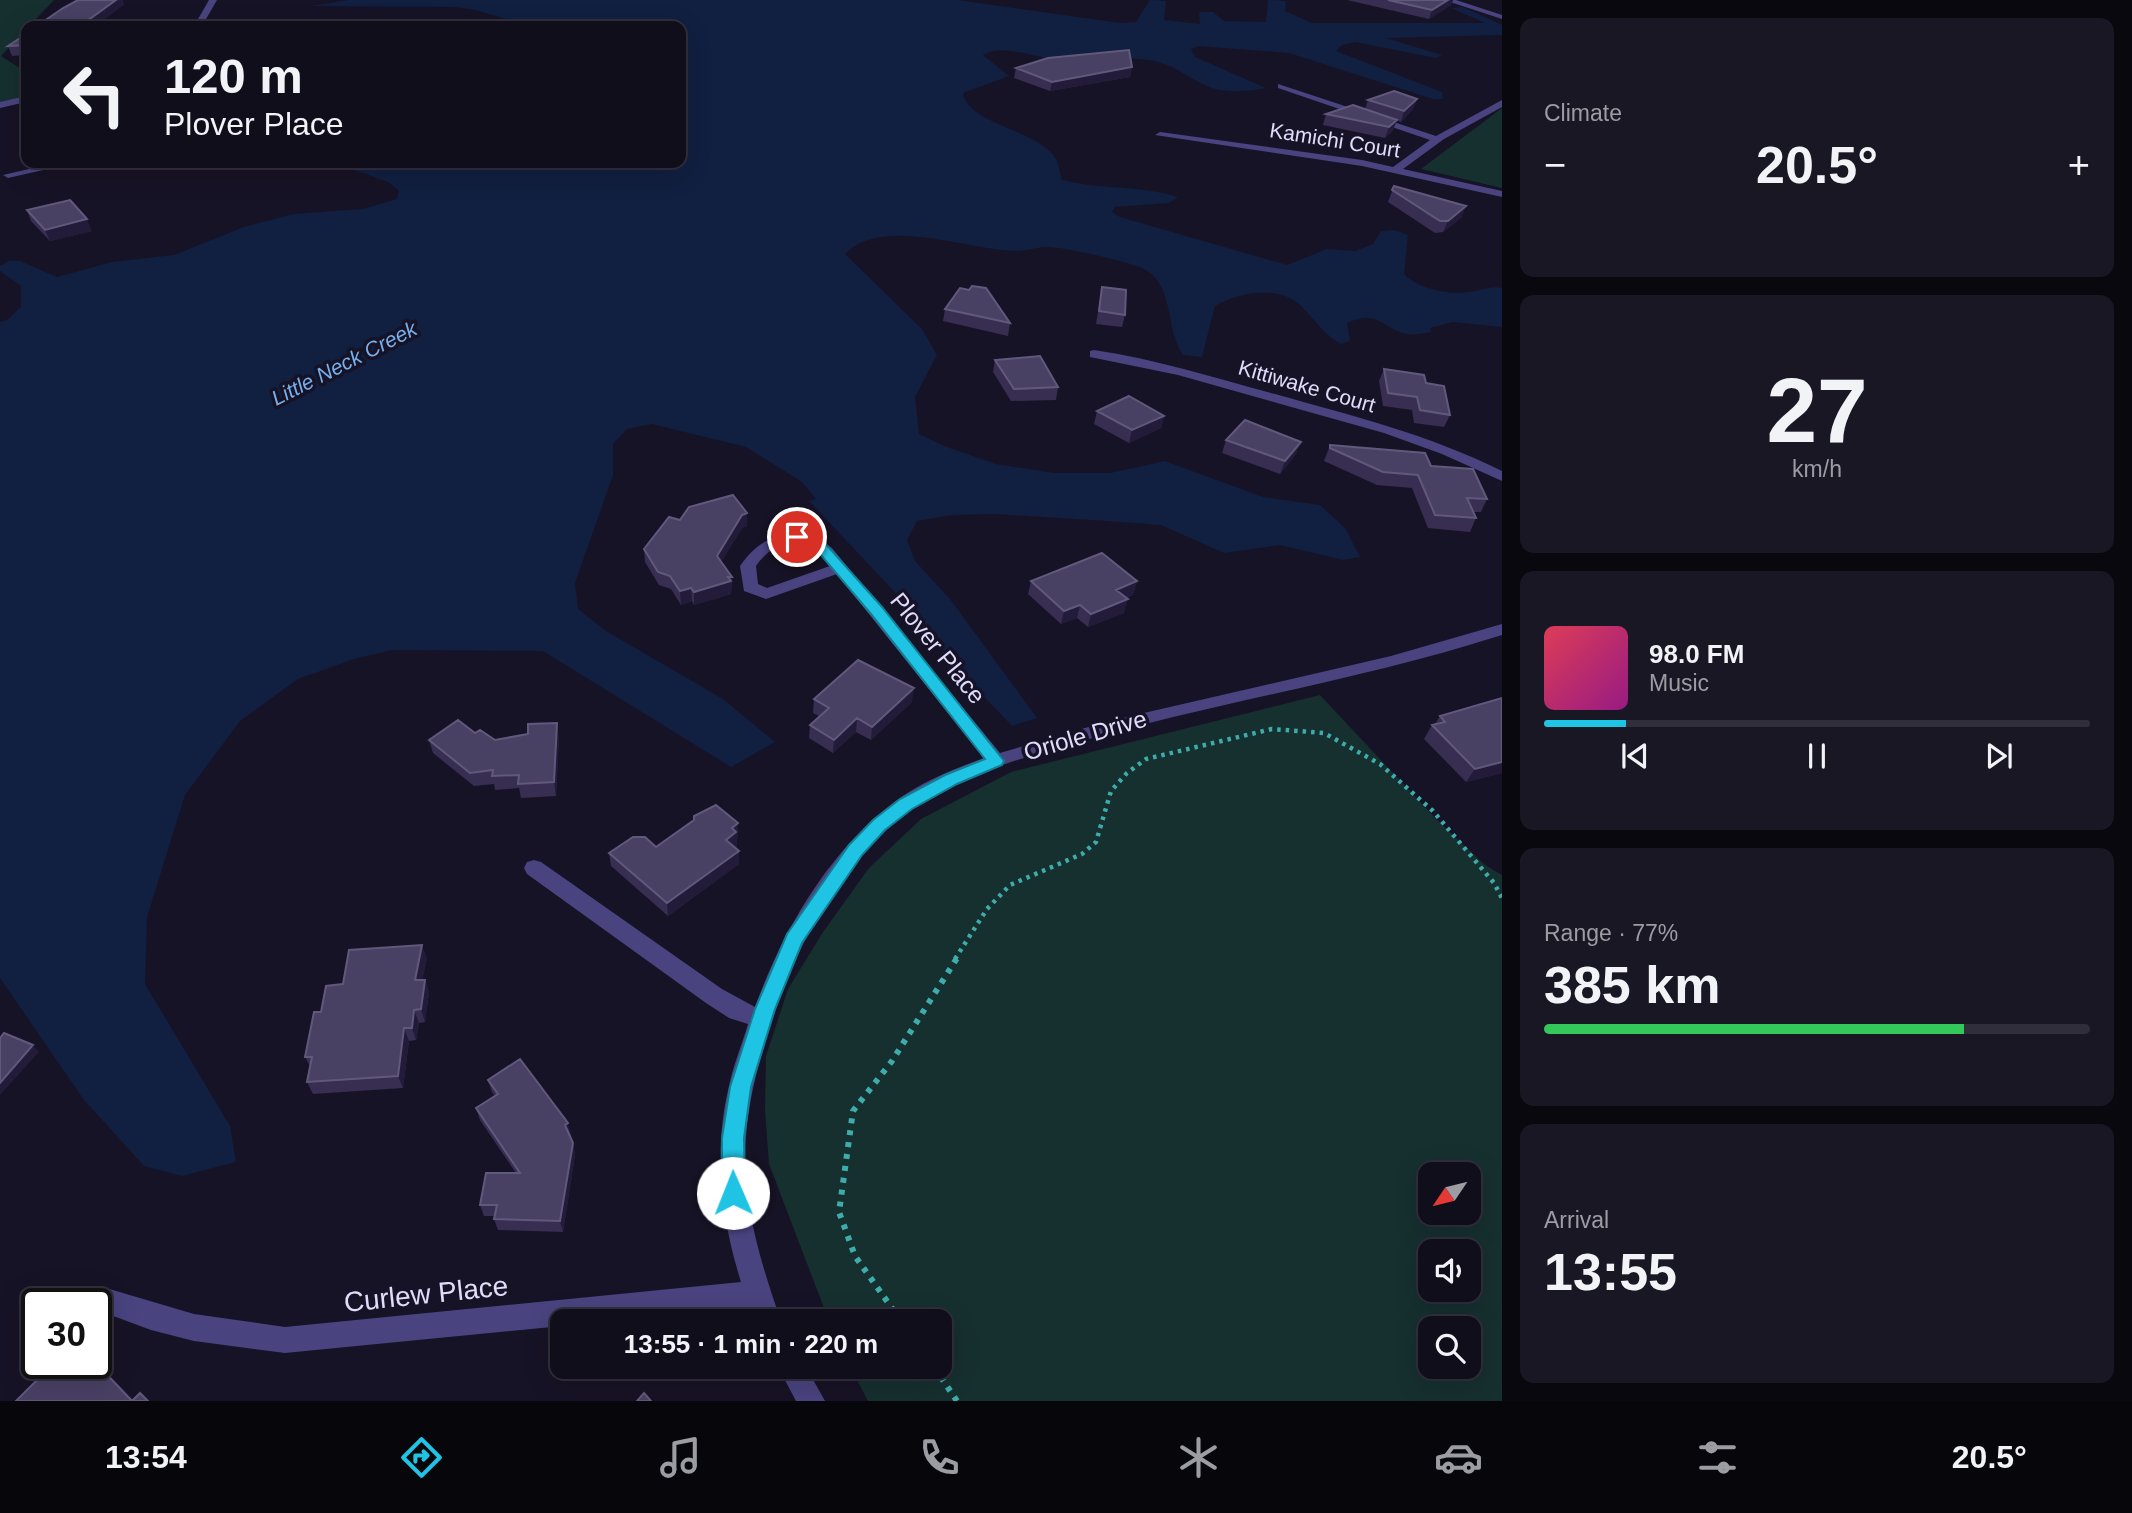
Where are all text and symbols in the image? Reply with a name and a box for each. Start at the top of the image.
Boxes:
icon: left [49,49,140,140]
text: 120 m [164,49,303,103]
text: Climate [1544,100,1622,126]
text: Plover Place [164,106,344,142]
street label: Kamichi Court [1268,118,1402,162]
text: 20.5° [1756,136,1878,194]
text: − [1544,144,1566,186]
text: + [2068,144,2090,186]
water label: Little Neck Creek [268,316,422,410]
street label: Kittiwake Court [1236,355,1378,417]
text: 27 [1766,360,1868,461]
text: km/h [1792,456,1842,482]
pin [767,507,827,567]
icon: arrive [778,518,816,556]
street label: Plover Place [885,587,991,709]
text: 98.0 FM [1649,639,1744,669]
text: Music [1649,670,1709,696]
street label: Oriole Drive [1020,705,1150,765]
icon: previous [1616,737,1654,775]
icon: pause [1798,737,1836,775]
icon: next [1980,737,2018,775]
text: Range · 77% [1544,920,1678,946]
text: 385 km [1544,956,1720,1014]
position arrow [696,1156,770,1230]
north arrow [1418,1162,1480,1225]
map controls [1418,1162,1481,1379]
text: Arrival [1544,1207,1609,1233]
button: sound [1418,1239,1481,1302]
text: 13:55 [1544,1243,1677,1301]
street label: Curlew Place [342,1270,510,1318]
speed limit sign: 30 [21,1288,112,1379]
button: search [1418,1316,1481,1379]
text: 13:55 · 1 min · 220 m [624,1329,878,1359]
icon: directions [397,1433,446,1482]
icon: music [656,1433,705,1482]
icon: phone [915,1433,964,1482]
icon: climate [1174,1433,1223,1482]
icon: car [1434,1433,1483,1482]
icon: filters [1693,1433,1742,1482]
text: 13:54 [105,1439,187,1475]
text: 20.5° [1952,1439,2027,1475]

